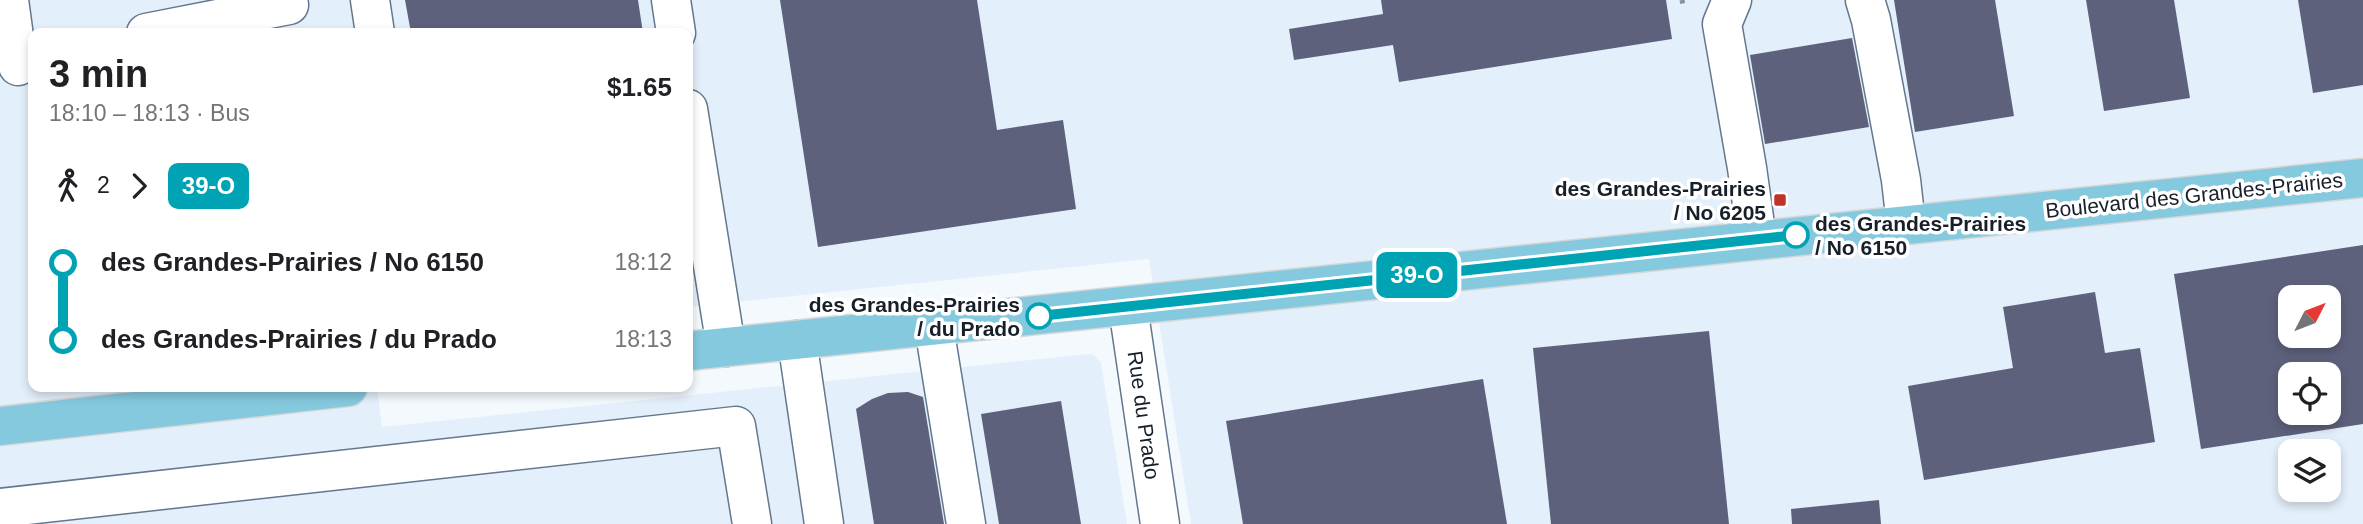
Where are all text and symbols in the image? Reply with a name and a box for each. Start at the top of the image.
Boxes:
text: 3 min [49,53,148,95]
text: $1.65 [607,72,672,102]
text: 18:10 – 18:13 · Bus [49,100,250,126]
icon: walk [49,167,87,205]
icon: forward [120,167,158,205]
street label: Boulevard des Grandes-Prairies [2044,168,2344,222]
text: 2 [97,172,110,198]
text: 39-O [182,172,235,199]
place label: des Grandes-Prairies / No 6205 [1555,177,1766,224]
marker: des Grandes-Prairies / No 6205 [1772,192,1788,208]
place label: des Grandes-Prairies / No 6150 [1815,212,2026,259]
marker: des Grandes-Prairies / No 6150 [1783,222,1809,248]
text: des Grandes-Prairies / No 6150 [101,247,484,277]
text: 18:12 [614,249,672,275]
line badge: 39-O [1368,252,1466,298]
text: 39-O [1390,261,1444,288]
north arrow [2278,285,2342,348]
map controls [2278,285,2341,502]
place label: des Grandes-Prairies / du Prado [809,293,1020,340]
marker: des Grandes-Prairies / du Prado [1026,303,1052,329]
text: des Grandes-Prairies / du Prado [101,324,497,354]
text: 18:13 [614,326,672,352]
street label: Rue du Prado [1124,349,1164,481]
button: locate [2278,362,2341,425]
button: layers [2278,439,2341,502]

